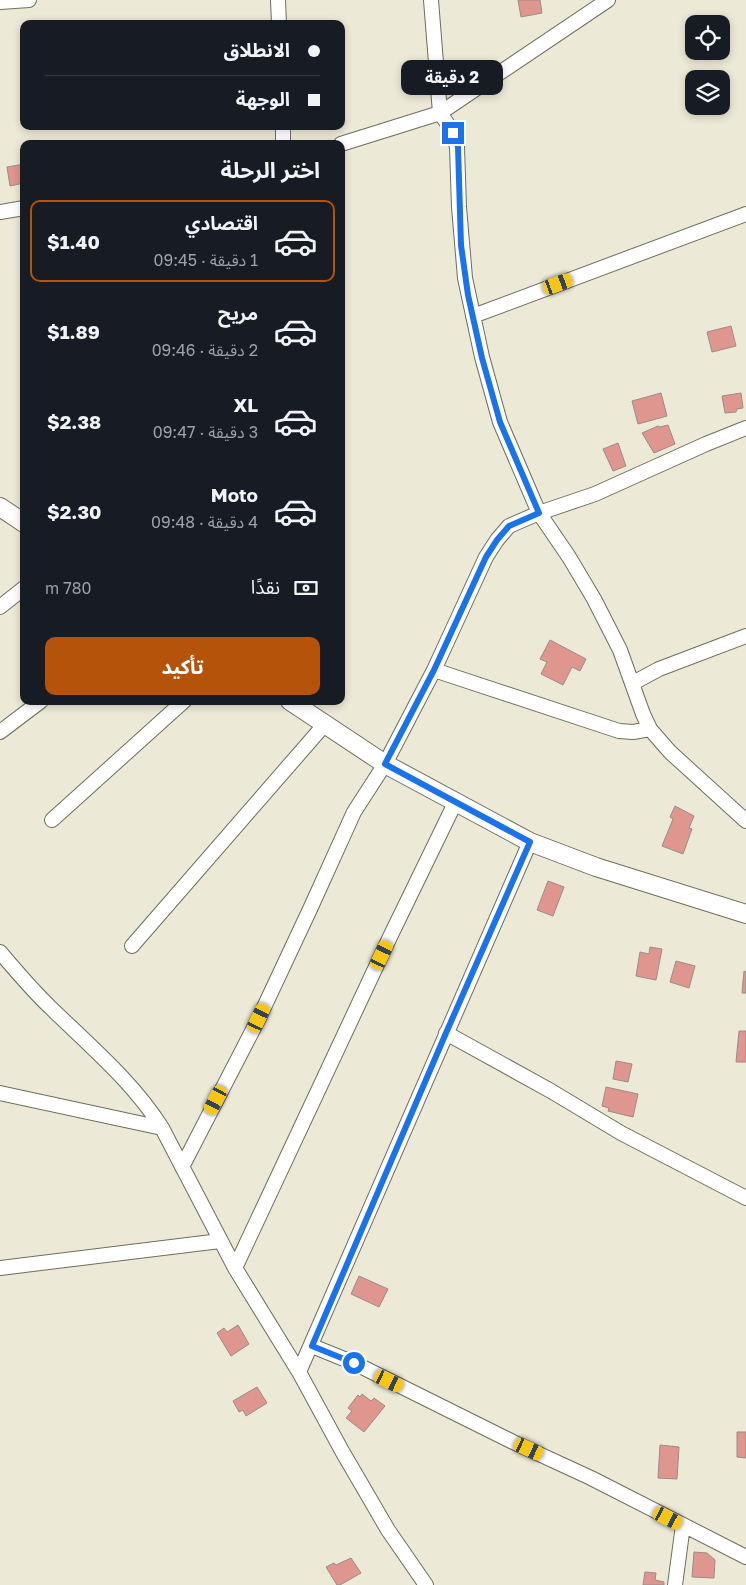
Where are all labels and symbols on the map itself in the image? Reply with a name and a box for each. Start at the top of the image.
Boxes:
callout: 2 دقيقة [402,61,504,96]
route end [442,122,464,144]
car [541,272,574,296]
car [368,938,395,972]
car [245,1001,272,1035]
car [202,1083,229,1117]
route start [343,1352,365,1374]
car [372,1368,405,1394]
car [512,1436,545,1462]
car [651,1505,684,1531]

